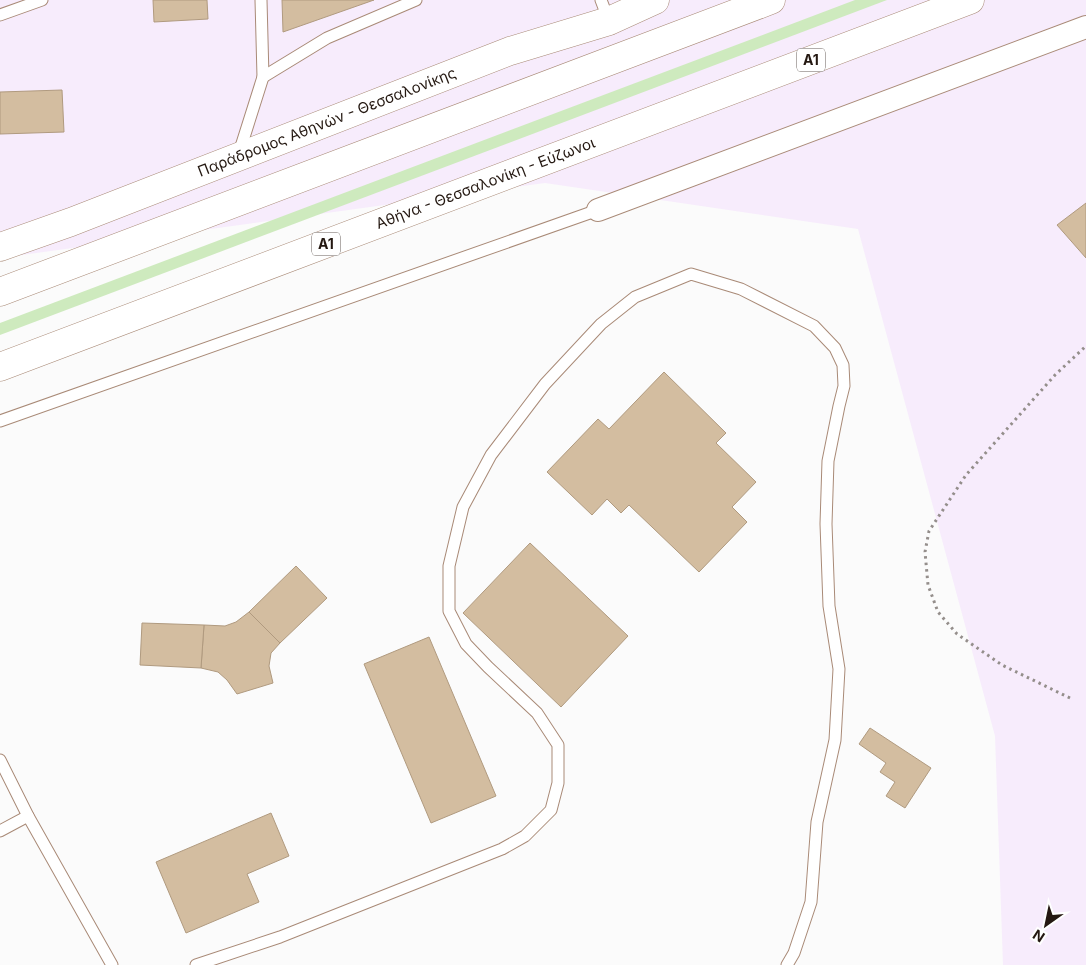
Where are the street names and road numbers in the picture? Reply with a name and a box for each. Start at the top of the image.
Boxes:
road number: Α1 [797,48,825,72]
street label: Παράδρομος Αθηνών - Θεσσαλονίκης [195,63,459,181]
street label: Αθήνα - Θεσσαλονίκη - Εύζωνοι [373,133,597,233]
road number: Α1 [312,232,340,255]

